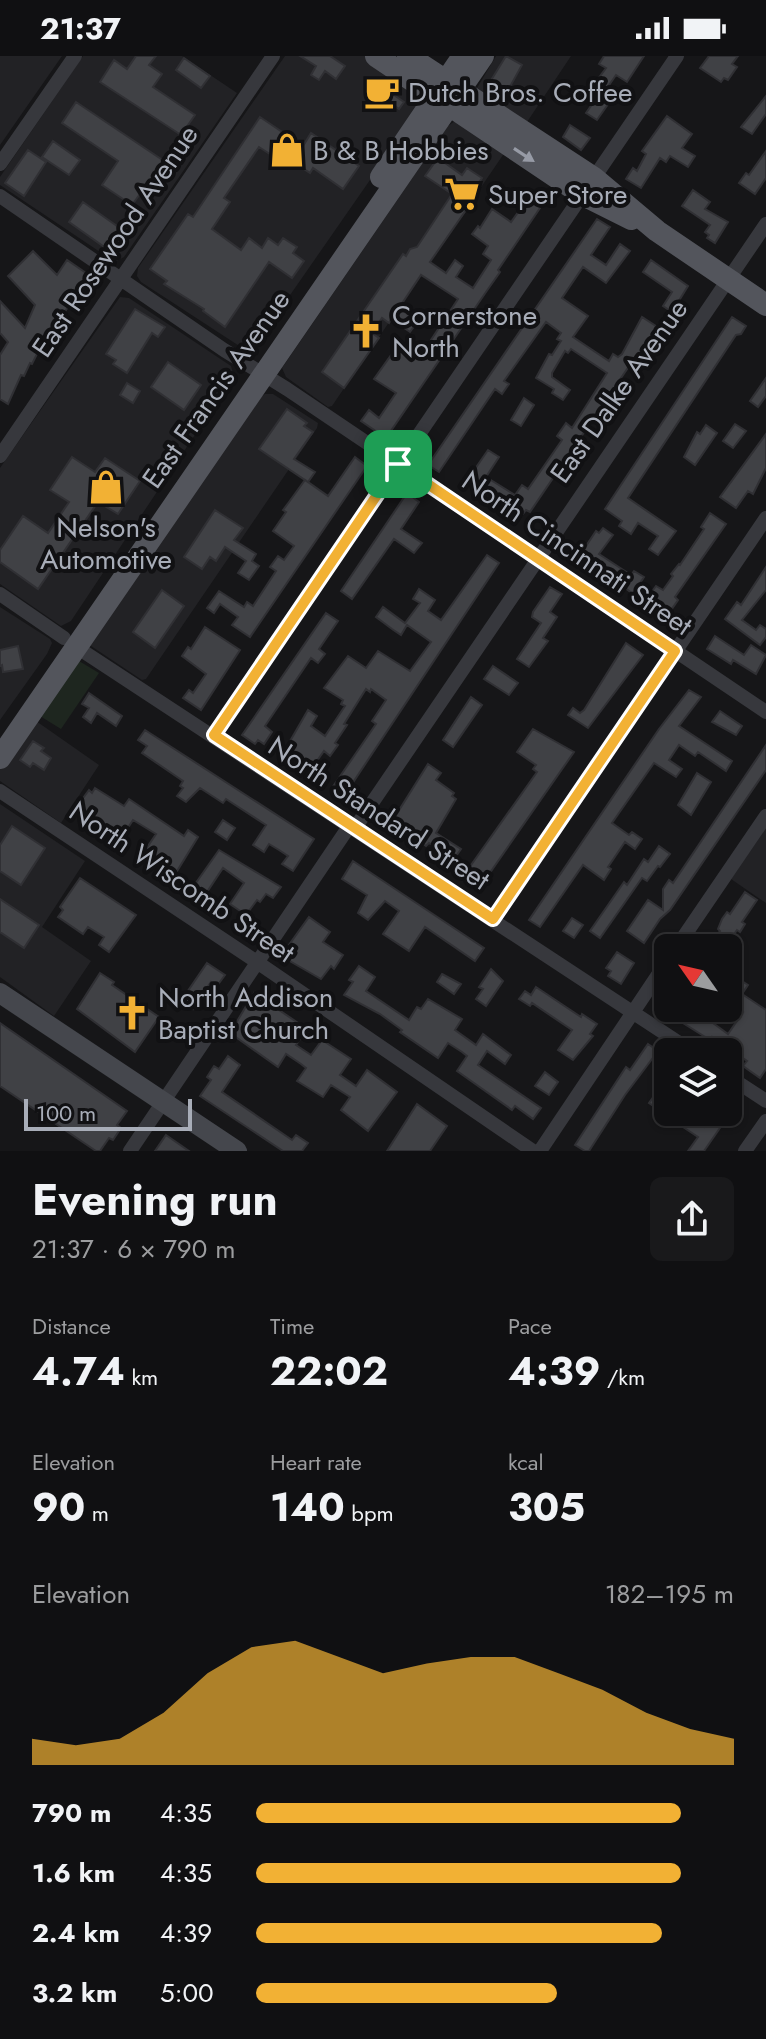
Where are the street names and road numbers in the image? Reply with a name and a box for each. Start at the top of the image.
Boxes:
street label: East Rosewood Avenue [22,117,208,365]
street label: East Francis Avenue [132,281,300,497]
street label: East Dalke Avenue [540,291,698,491]
street label: North Cincinnati Street [453,460,701,646]
street label: North Standard Street [260,726,498,900]
street label: North Wiscomb Street [61,791,303,973]

